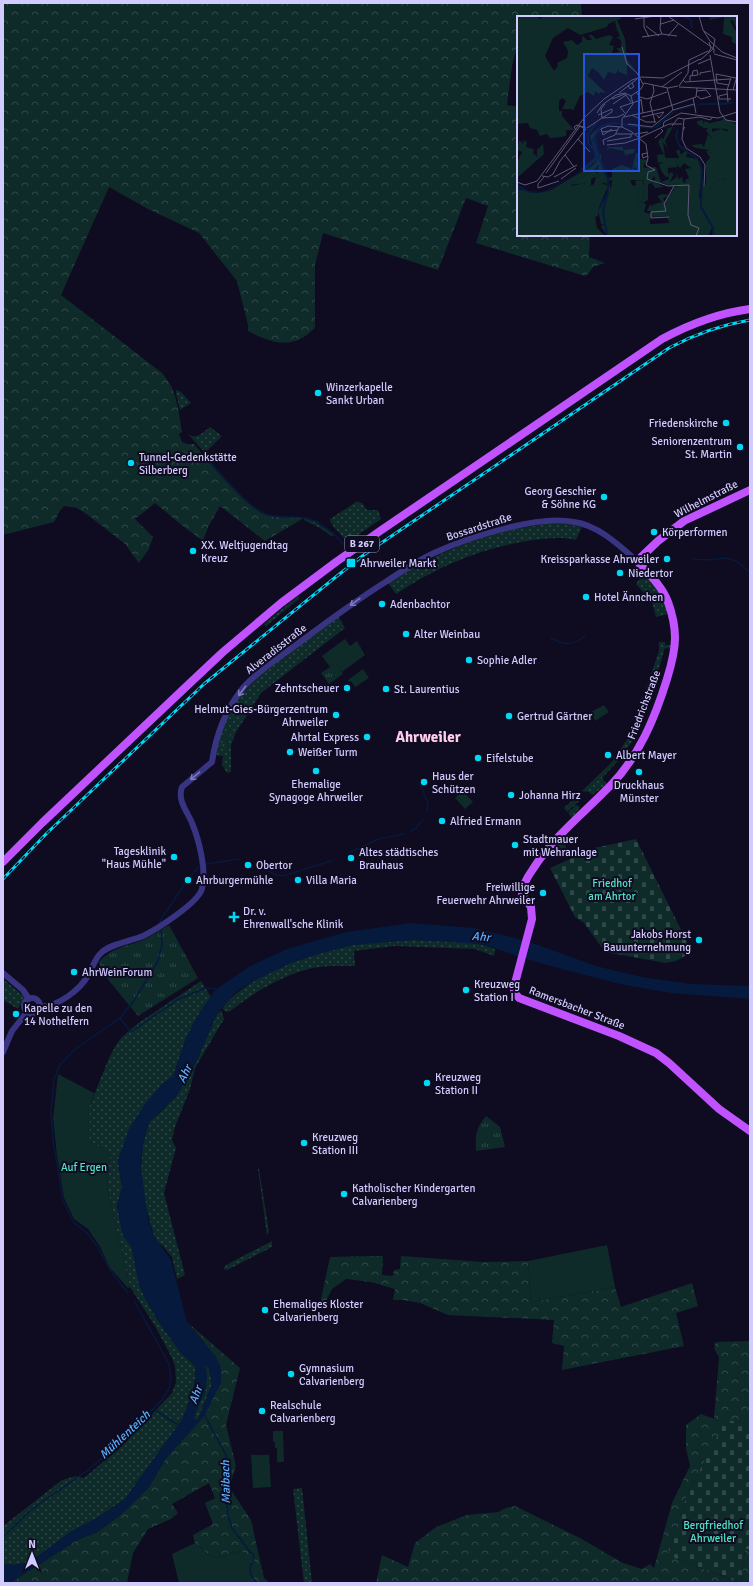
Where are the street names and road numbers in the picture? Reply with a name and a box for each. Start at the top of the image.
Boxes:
street label: Wilhelmstraße [672,477,740,521]
street label: Bossardstraße [445,510,513,544]
road number: B 267 [345,536,379,552]
street label: Alveradisstraße [243,621,309,677]
street label: Friedrichstraße [625,669,663,741]
street label: Ramersbacher Straße [527,984,627,1032]

